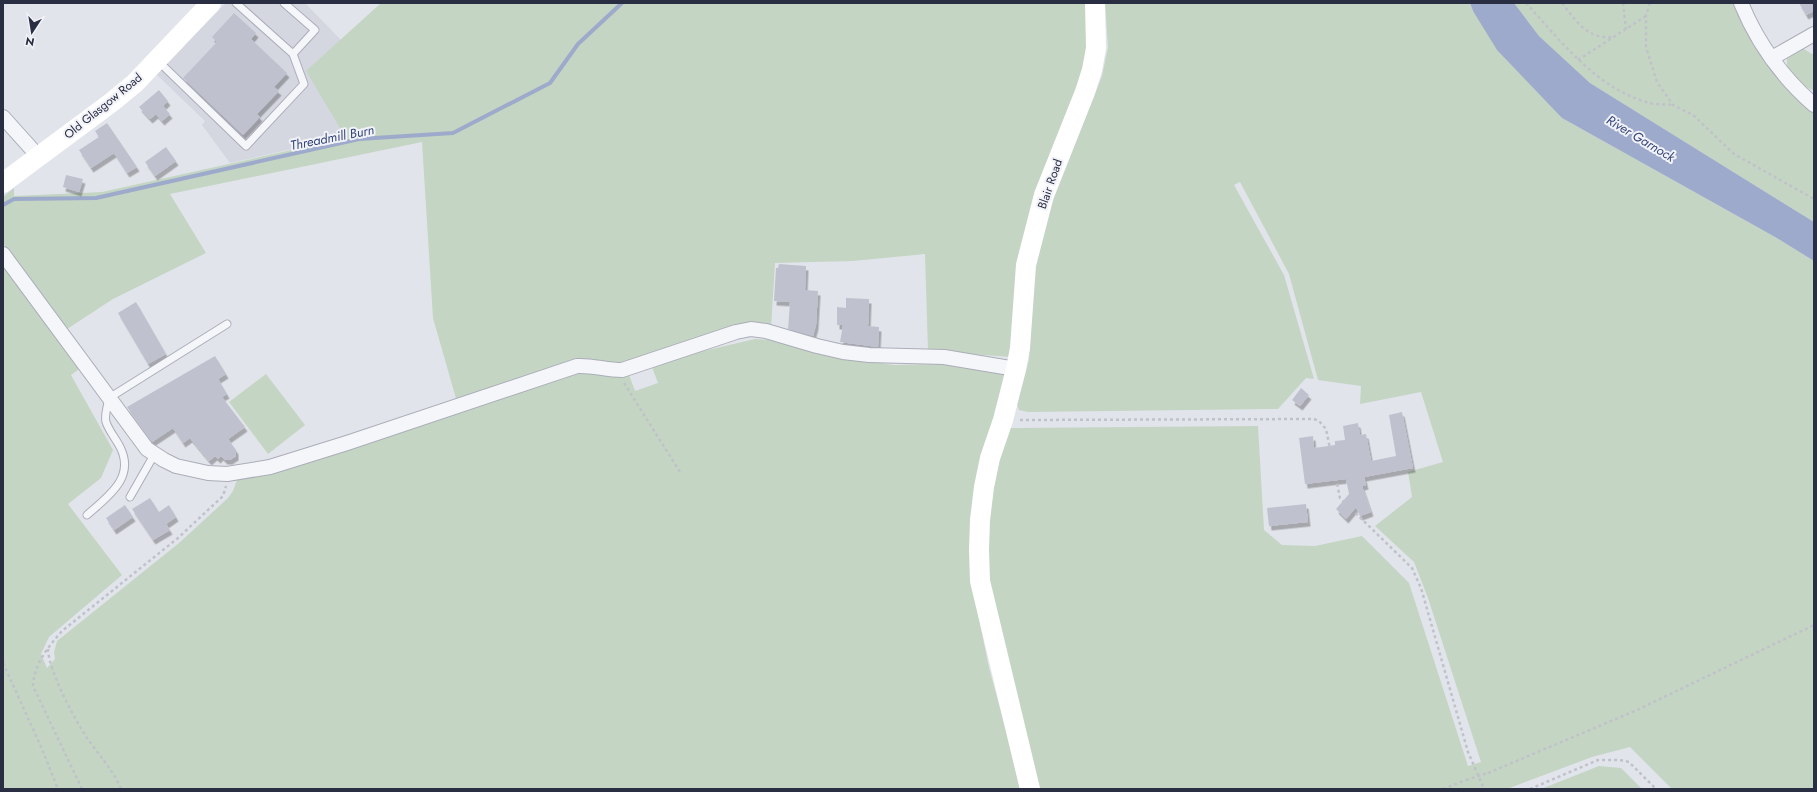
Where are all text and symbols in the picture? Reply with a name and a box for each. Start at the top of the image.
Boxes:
north arrow [12,12,52,52]
text: N [24,33,36,51]
street label: Old Glasgow Road [60,69,146,143]
water label: River Garnock [1603,111,1679,167]
water label: Threadmill Burn [289,120,376,155]
street label: Blair Road [1033,157,1067,211]

